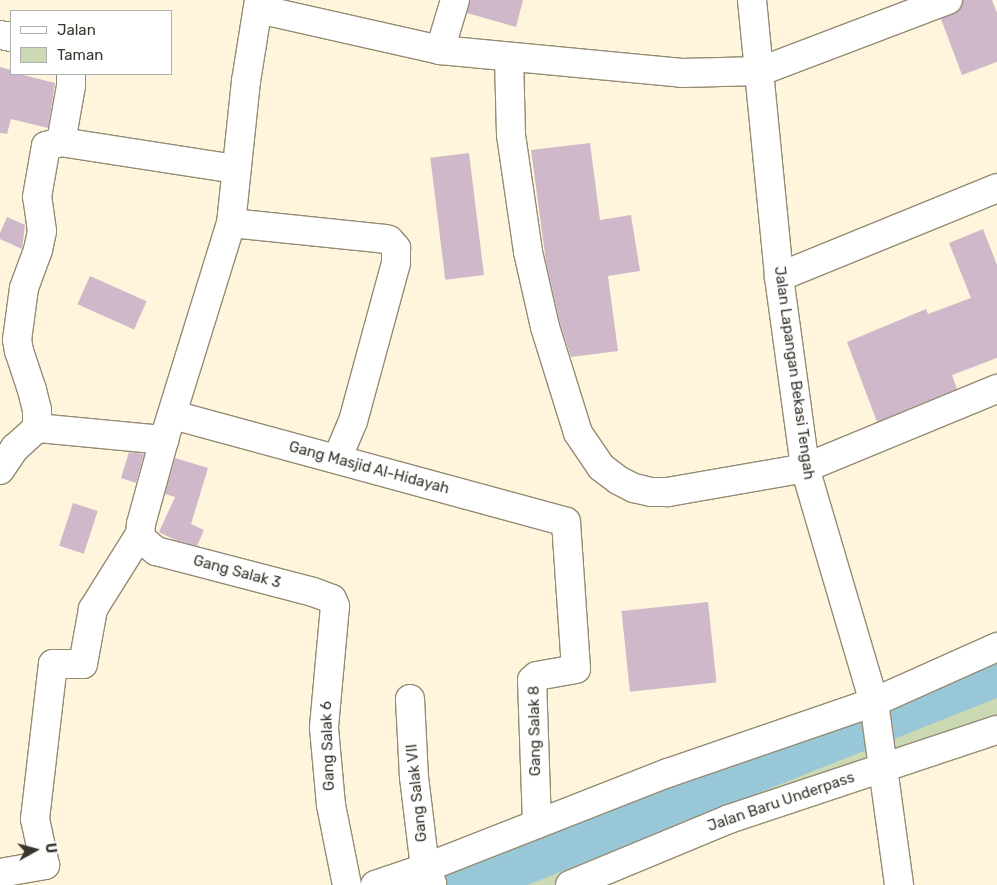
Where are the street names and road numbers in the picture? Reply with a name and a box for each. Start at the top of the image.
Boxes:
street label: Jalan Lapangan Bekasi Tengah [770,265,818,481]
street label: Gang Masjid Al-Hidayah [287,438,451,498]
street label: Gang Salak 3 [191,552,283,592]
street label: Gang Salak 8 [525,685,545,777]
street label: Gang Salak 6 [317,701,339,791]
street label: Gang Salak VII [403,743,431,843]
street label: Jalan Baru Underpass [705,768,857,836]

